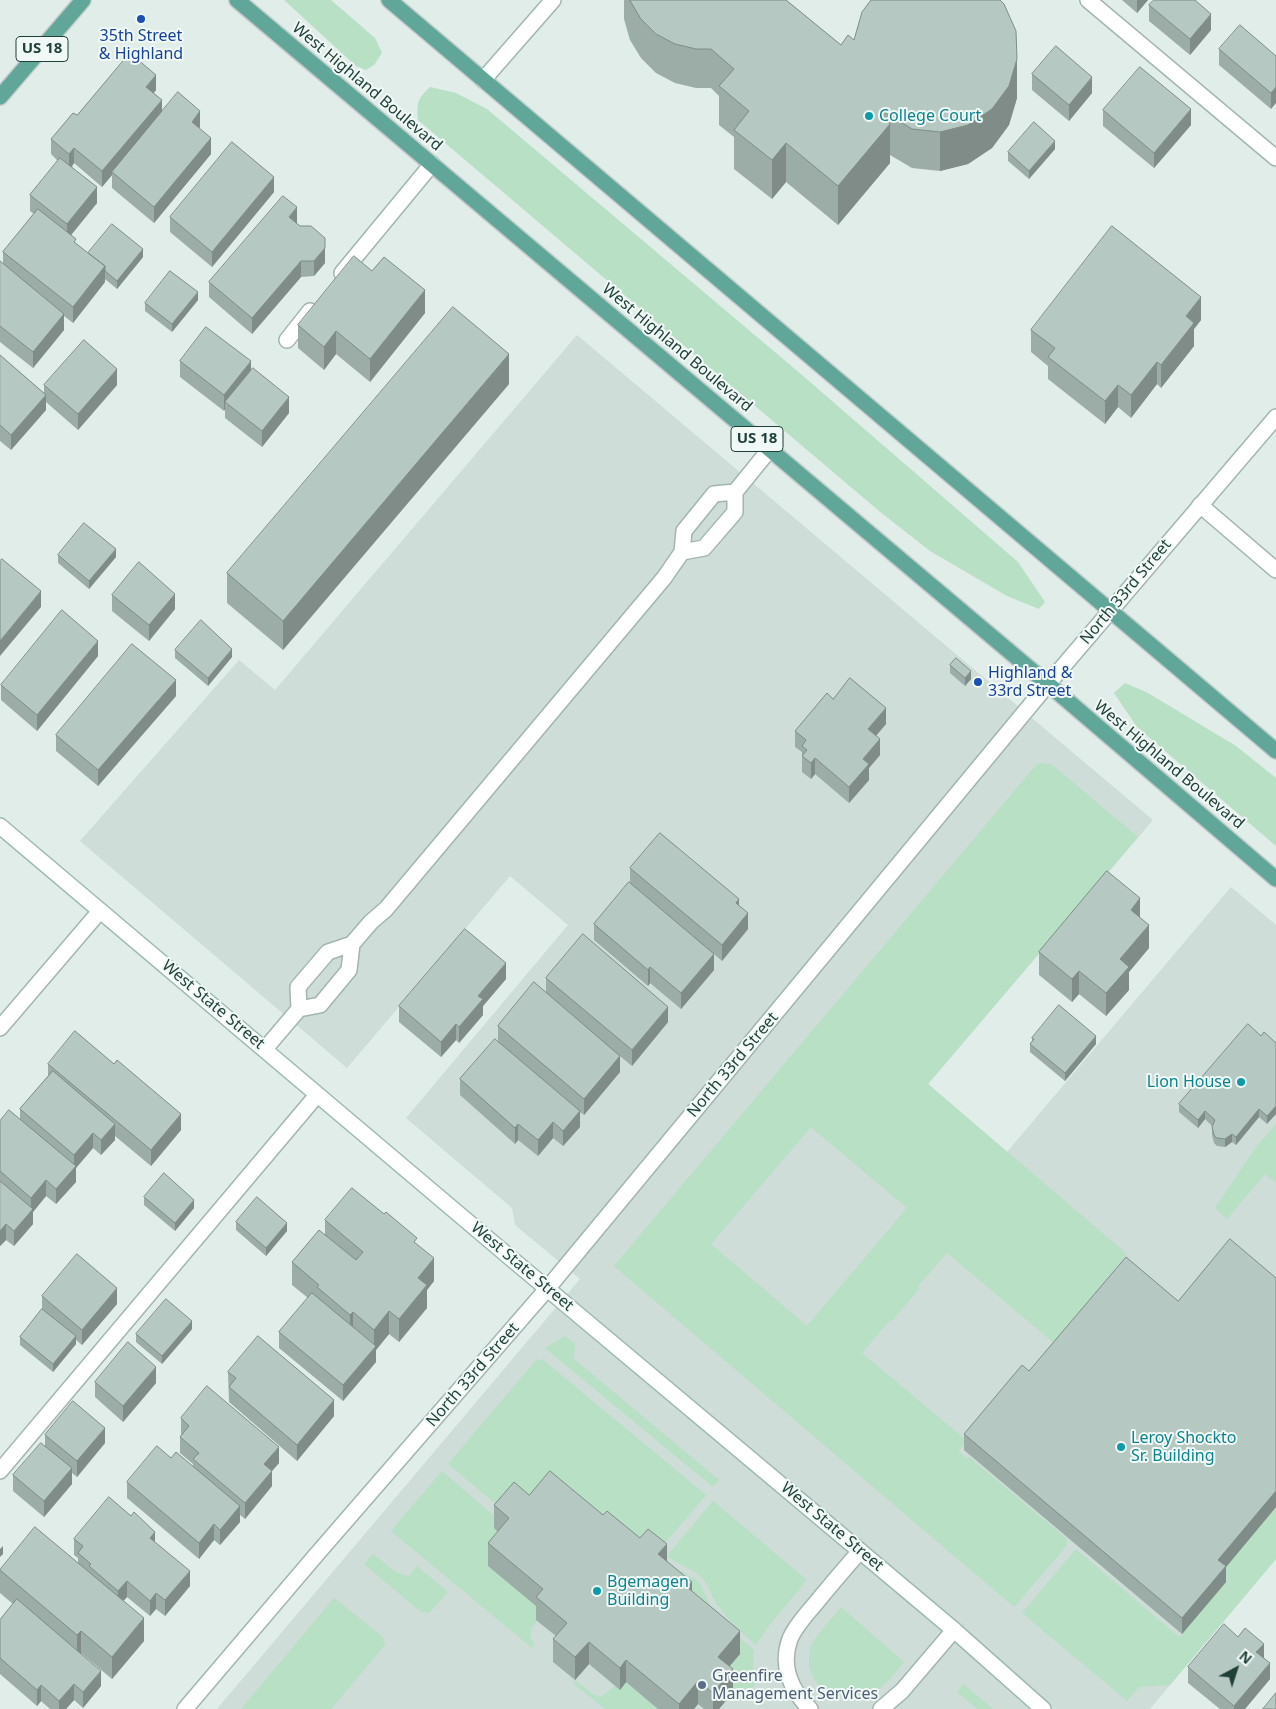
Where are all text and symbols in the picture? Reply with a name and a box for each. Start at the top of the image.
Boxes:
marker: 35th Street & Highland [135,13,147,25]
street label: West Highland Boulevard [288,19,446,155]
place label: 35th Street & Highland [99,26,183,64]
road number: US 18 [16,36,68,62]
place label: College Court [879,106,981,126]
marker: College Court [863,110,875,122]
street label: West Highland Boulevard [598,280,756,416]
road number: US 18 [731,426,783,452]
street label: North 33rd Street [1076,535,1176,649]
place label: Highland & 33rd Street [988,663,1072,701]
marker: Highland & 33rd Street [972,676,984,688]
street label: West Highland Boulevard [1090,697,1248,833]
street label: West State Street [158,956,268,1054]
street label: North 33rd Street [683,1008,783,1122]
place label: Lion House [1147,1072,1231,1092]
marker: Lion House [1235,1076,1247,1088]
street label: West State Street [467,1218,577,1316]
street label: North 33rd Street [423,1319,523,1431]
place label: Leroy Shockto Sr. Building [1131,1428,1236,1466]
marker: Leroy Shockto Sr. Building [1115,1441,1127,1453]
street label: West State Street [777,1478,887,1576]
place label: Bgemagen Building [607,1572,689,1610]
marker: Bgemagen Building [591,1585,603,1597]
north arrow [1211,1644,1261,1694]
text: N [1235,1646,1256,1668]
place label: Greenfire Management Services [712,1666,878,1704]
marker: Greenfire Management Services [696,1679,708,1691]

